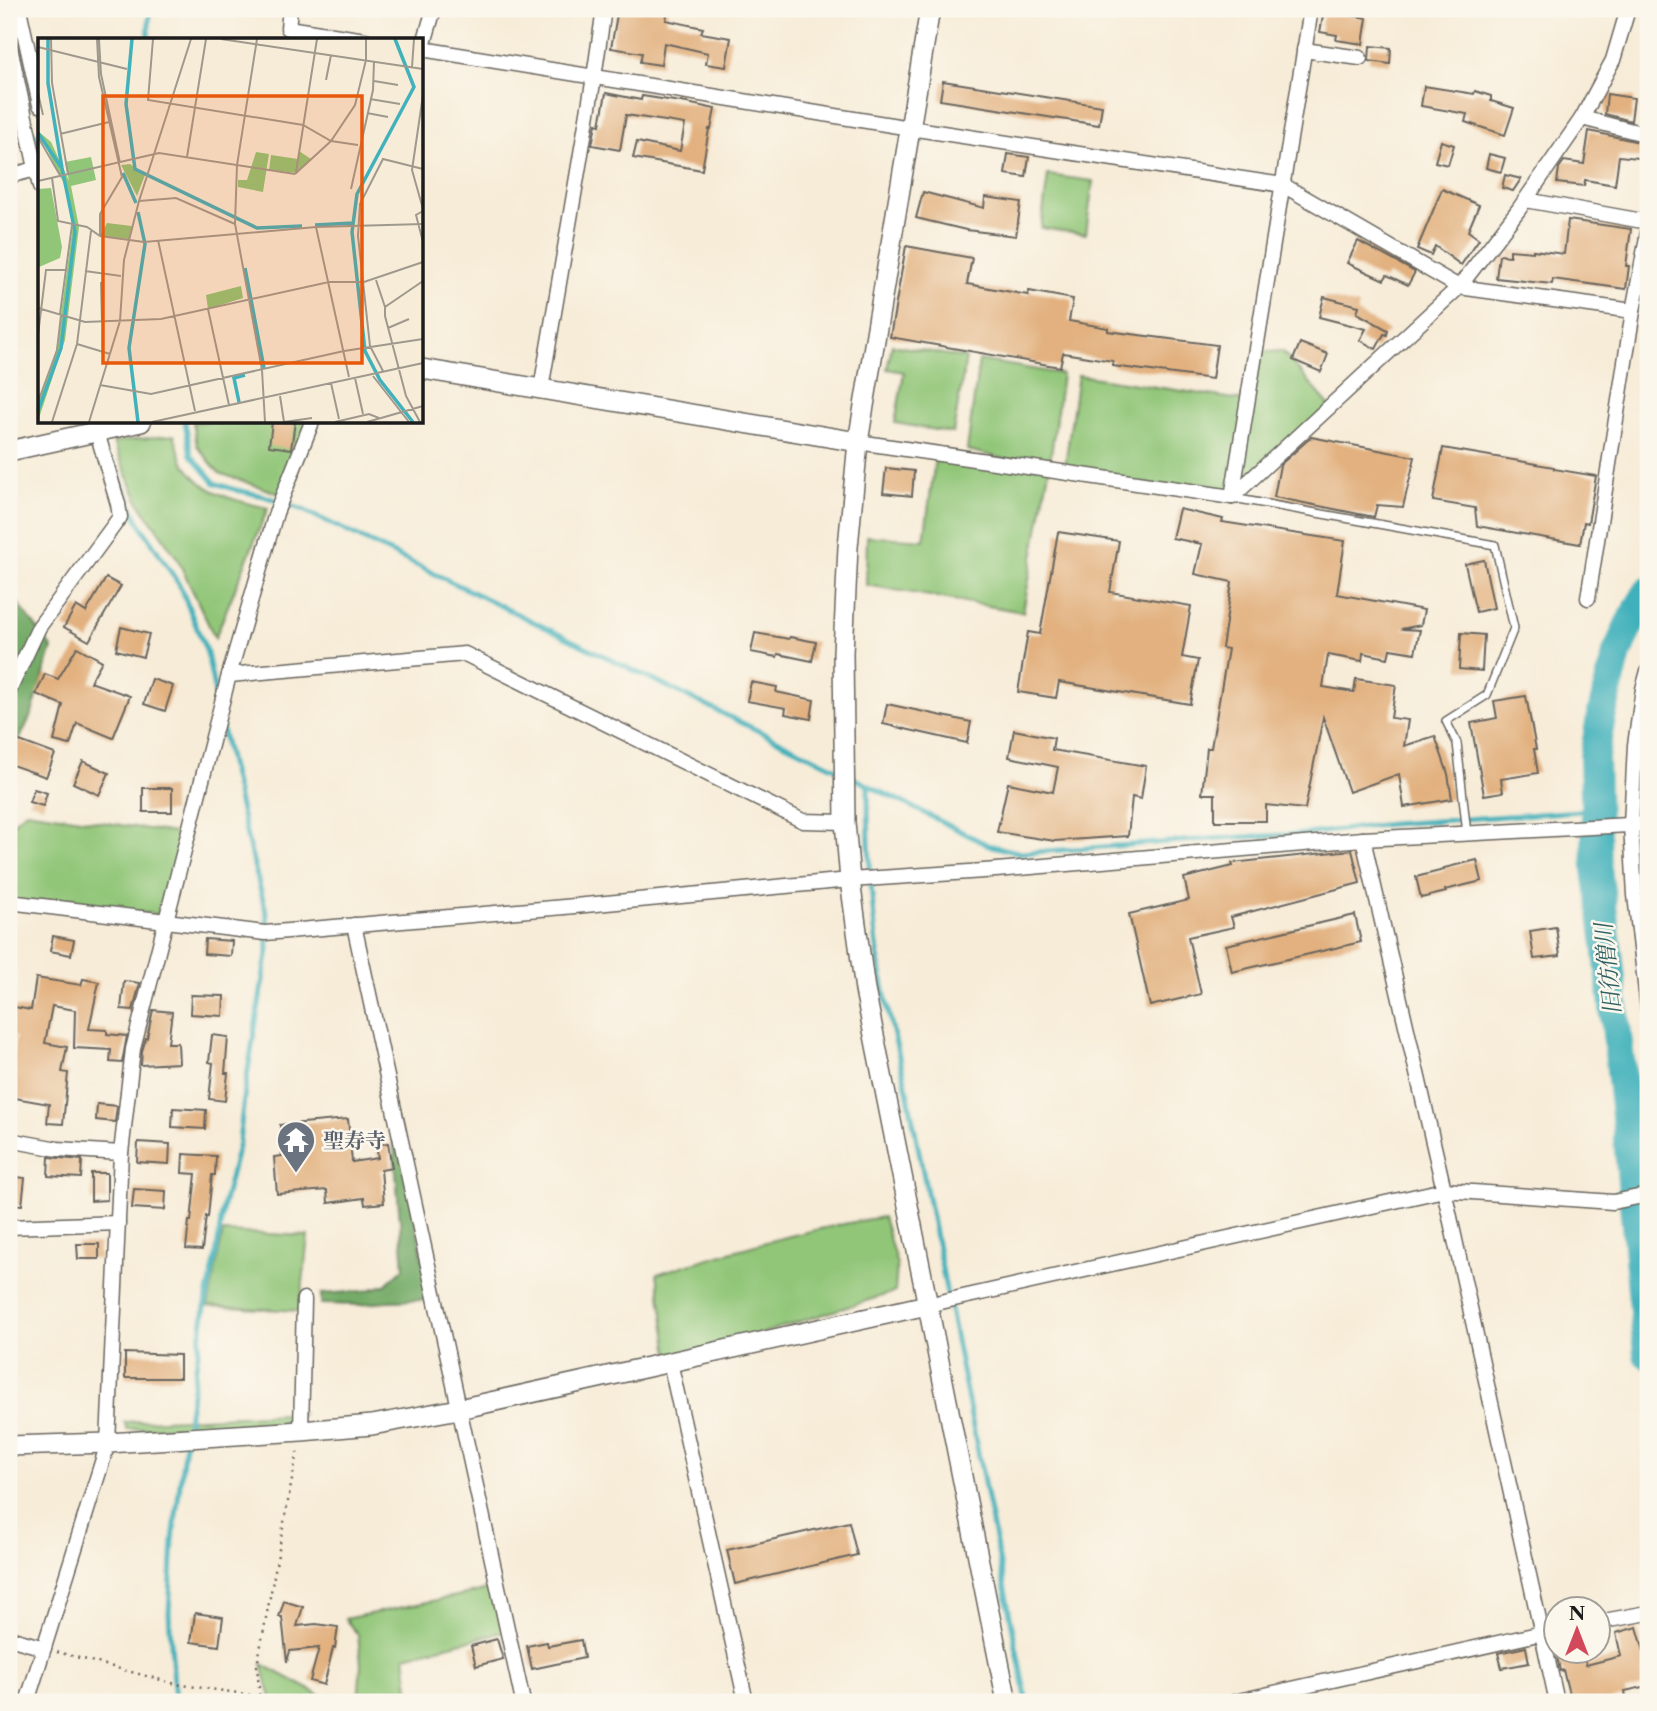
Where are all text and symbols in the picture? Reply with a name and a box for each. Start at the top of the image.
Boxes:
inset map [38,38,424,424]
water label: 旧彷僧川 [1589,919,1627,1016]
temple icon: 聖寿寺 [275,1119,317,1174]
place label: 聖寿寺 [323,1128,386,1153]
north arrow [1542,1596,1612,1666]
text: N [1569,1602,1585,1625]

